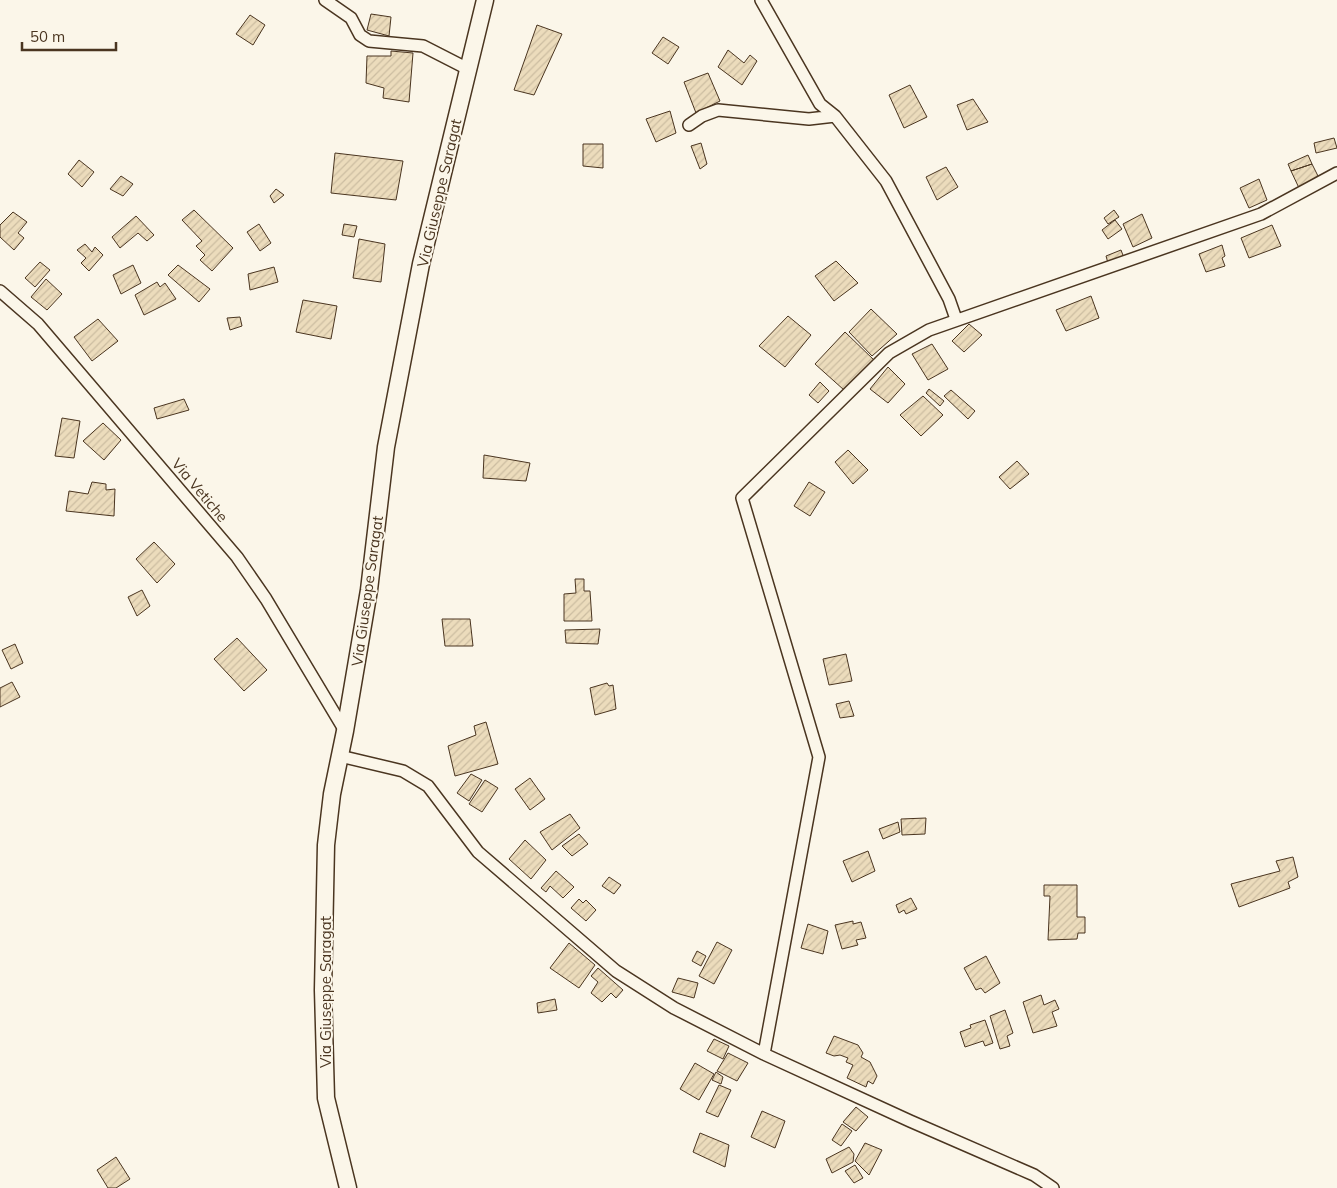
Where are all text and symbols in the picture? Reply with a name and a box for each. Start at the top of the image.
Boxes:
scale bar [22,20,116,52]
text: 50 m [30,27,65,46]
street label: Via Giuseppe Saragat [413,117,465,269]
street label: Via Vetiche [168,454,232,526]
street label: Via Giuseppe Saragat [347,514,387,668]
street label: Via Giuseppe Saragat [316,916,335,1068]

